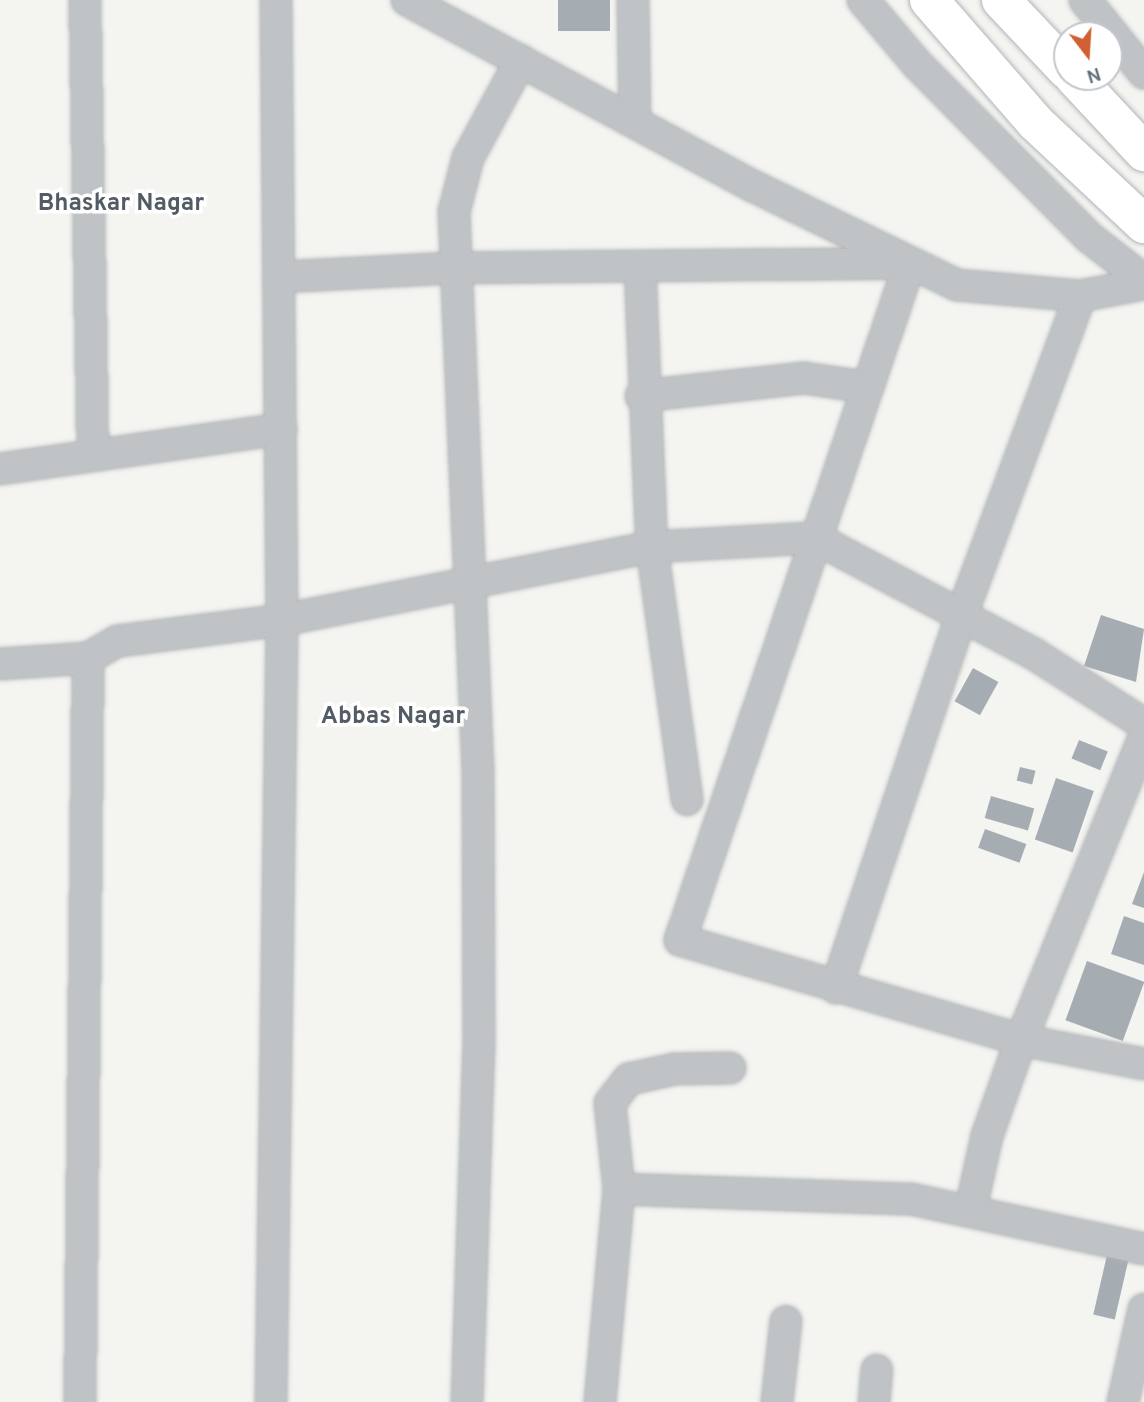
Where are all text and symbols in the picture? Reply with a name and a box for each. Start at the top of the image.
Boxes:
north arrow [1053,21,1123,91]
text: N [1084,61,1104,88]
district label: Bhaskar Nagar [38,191,204,219]
district label: Abbas Nagar [321,704,465,732]

